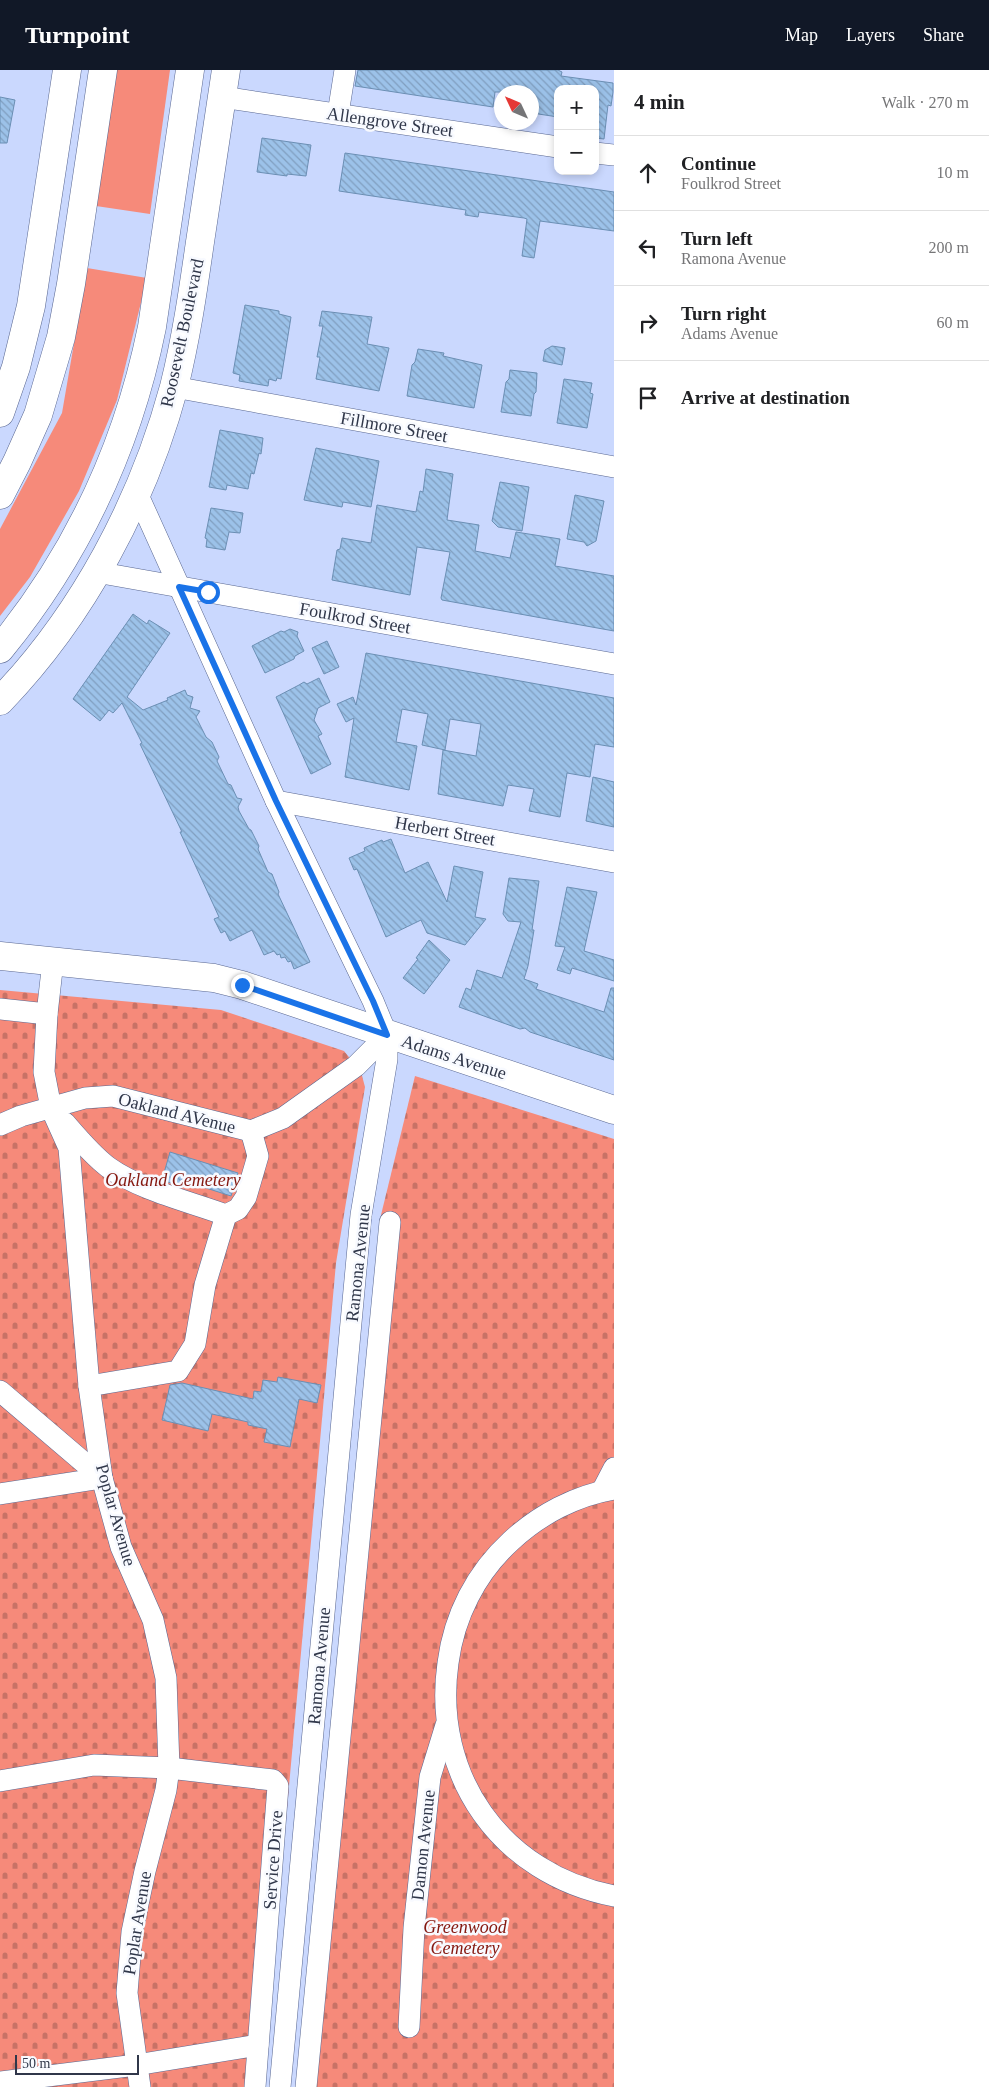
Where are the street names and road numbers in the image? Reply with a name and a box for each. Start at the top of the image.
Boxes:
street label: Allengrove Street [325,103,455,141]
street label: Roosevelt Boulevard [156,257,208,409]
street label: Fillmore Street [339,408,449,446]
street label: Foulkrod Street [298,598,412,638]
street label: Herbert Street [393,812,497,850]
street label: Adams Avenue [399,1031,509,1083]
street label: Oakland AVenue [116,1089,238,1137]
street label: Ramona Avenue [342,1203,374,1323]
street label: Poplar Avenue [92,1462,140,1568]
street label: Ramona Avenue [304,1606,334,1726]
street label: Damon Avenue [407,1789,439,1901]
street label: Service Drive [260,1810,286,1910]
street label: Poplar Avenue [119,1870,155,1976]

